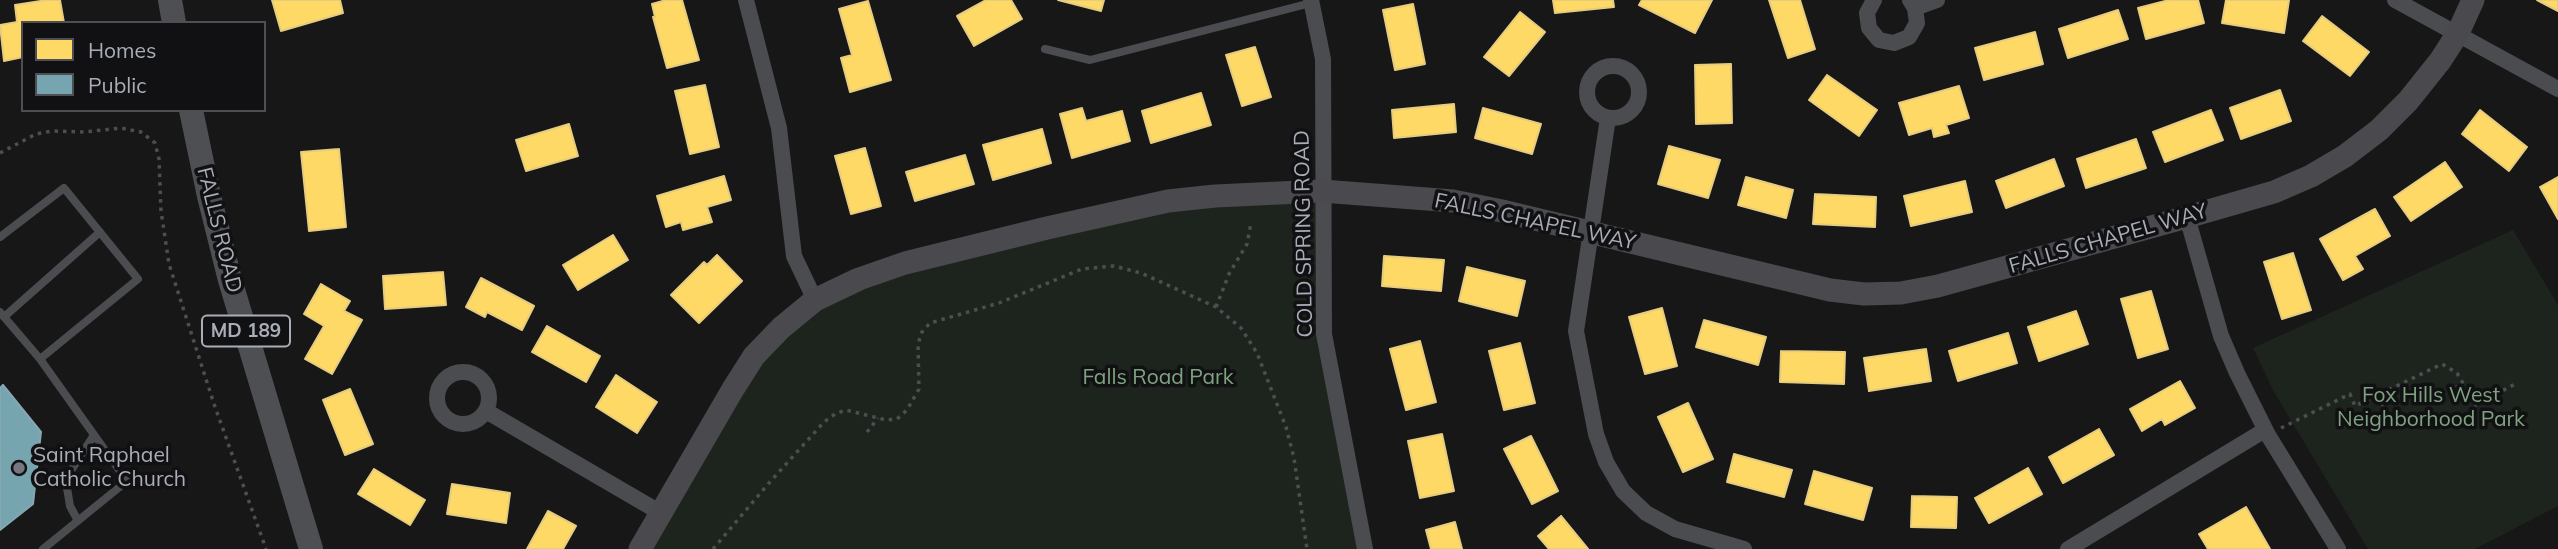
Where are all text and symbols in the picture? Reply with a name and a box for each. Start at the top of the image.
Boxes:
legend [21,21,266,112]
text: Homes [88,37,156,63]
text: Public [88,72,147,98]
street label: COLD SPRING ROAD [1290,130,1318,338]
street label: FALLS ROAD [191,165,247,295]
street label: FALLS CHAPEL WAY [1432,188,1638,256]
street label: FALLS CHAPEL WAY [2006,199,2210,279]
road number: MD 189 [202,316,290,346]
park label: Falls Road Park [1082,365,1234,391]
park label: Fox Hills West Neighborhood Park [2337,383,2525,433]
place label: Saint Raphael Catholic Church [33,443,186,493]
marker: Saint Raphael Catholic Church [11,460,27,476]

